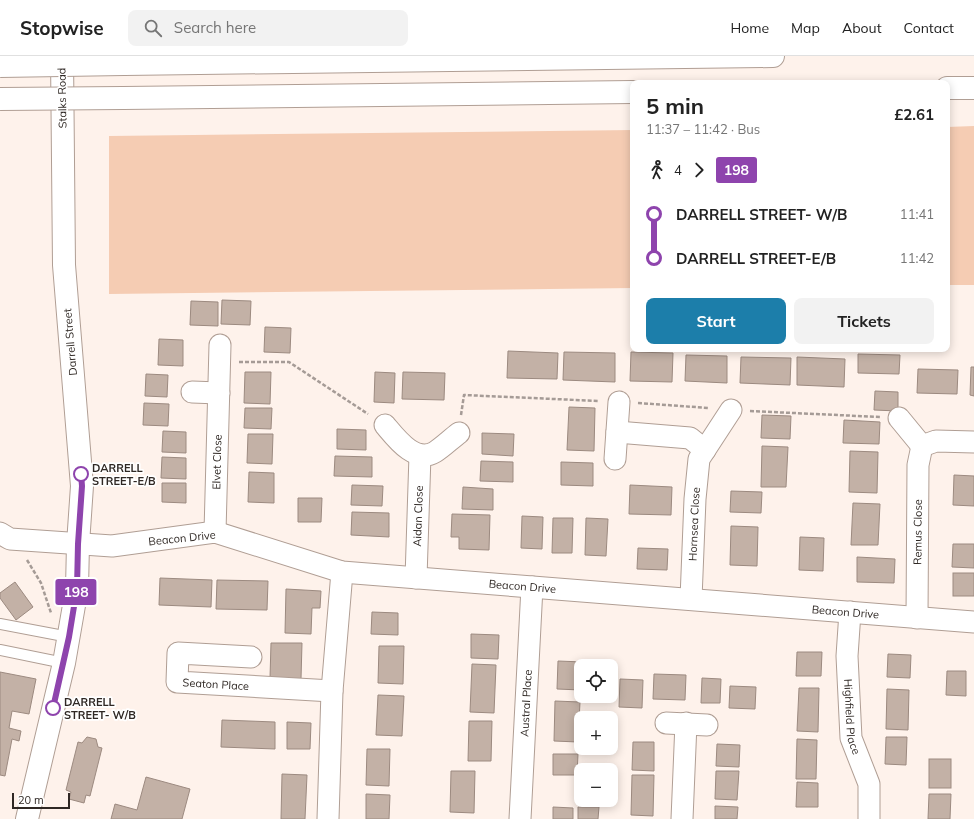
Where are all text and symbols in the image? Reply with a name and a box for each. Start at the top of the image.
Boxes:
search box [128,10,408,46]
text: Stopwise [20,16,104,40]
icon: search [142,17,164,39]
text: Search here [174,18,256,37]
text: Home [730,19,769,37]
text: Map [791,19,820,37]
text: About [842,19,882,37]
text: Contact [904,19,954,37]
street label: Stalks Road [54,67,70,129]
text: 5 min [646,92,704,120]
text: £2.61 [894,105,934,124]
text: 11:37 – 11:42 · Bus [646,121,760,137]
icon: walk [646,159,668,181]
icon: forward [688,159,710,181]
text: 198 [724,161,749,179]
text: 4 [674,162,682,178]
text: DARRELL STREET- W/B [676,205,847,224]
text: 11:41 [900,206,934,222]
text: DARRELL STREET-E/B [676,249,836,268]
text: 11:42 [900,250,934,266]
button: Start [646,298,786,344]
button: Tickets [794,298,934,344]
street label: Darrell Street [60,308,80,376]
street label: Elvet Close [209,434,225,490]
place label: DARRELL STREET-E/B [92,461,156,488]
marker: DARRELL STREET-E/B [73,466,89,482]
street label: Aidan Close [410,485,426,547]
street label: Hornsea Close [686,486,703,561]
street label: Remus Close [910,499,925,565]
street label: Beacon Drive [148,528,216,548]
street label: Beacon Drive [488,577,557,596]
line badge: 198 [53,579,99,605]
text: 198 [63,583,89,601]
street label: Beacon Drive [811,602,880,621]
map controls [574,659,618,807]
button: locate [574,659,618,703]
street label: Austral Place [517,669,535,737]
street label: Seaton Place [182,675,249,693]
street label: Highfield Place [841,678,864,756]
place label: DARRELL STREET- W/B [64,695,136,722]
marker: DARRELL STREET- W/B [45,700,61,716]
button: + [574,711,618,755]
button: − [574,763,618,807]
scale bar [12,791,70,810]
text: 20 m [18,793,44,807]

